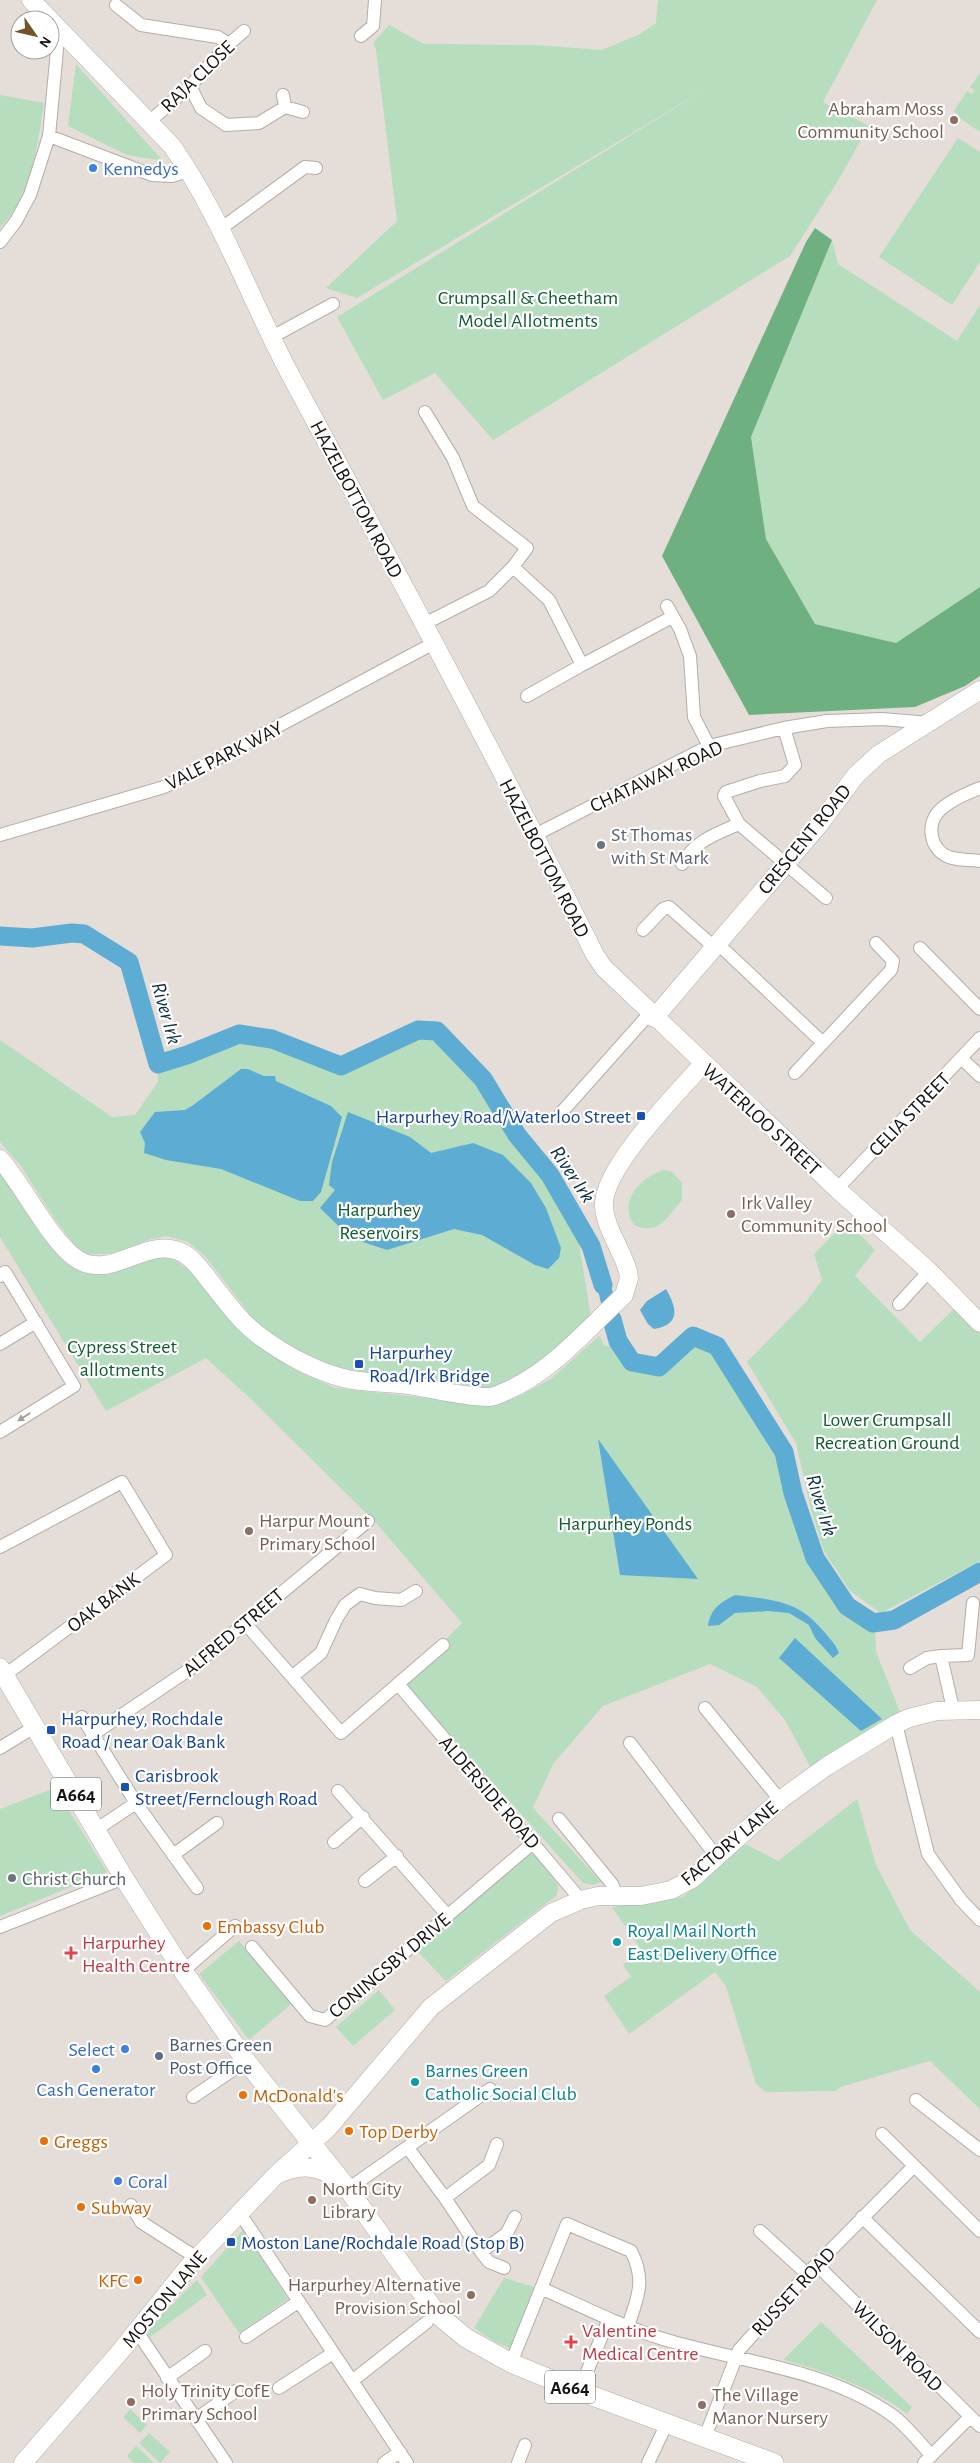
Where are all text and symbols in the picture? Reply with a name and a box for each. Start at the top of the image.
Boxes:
north arrow [10,10,60,60]
text: N [36,34,53,50]
street label: RAJA CLOSE [157,37,239,116]
place label: Abraham Moss Community School [797,99,944,142]
marker: Abraham Moss Community School [948,114,960,126]
place label: Kennedys [103,159,179,179]
marker: Kennedys [87,162,99,174]
park label: Crumpsall & Cheetham Model Allotments [438,288,618,331]
street label: HAZELBOTTOM ROAD [306,418,406,581]
street label: VALE PARK WAY [163,718,287,794]
street label: CHATAWAY ROAD [587,737,726,816]
street label: HAZELBOTTOM ROAD [496,776,593,941]
street label: CRESCENT ROAD [755,781,855,898]
place label: St Thomas with St Mark [611,825,709,868]
marker: St Thomas with St Mark [595,839,607,851]
water label: River Irk [148,980,185,1047]
street label: WATERLOO STREET [698,1060,825,1180]
street label: CELIA STREET [865,1069,954,1160]
place label: Harpurhey Road/Waterloo Street [376,1107,632,1127]
marker: Harpurhey Road/Waterloo Street [635,1110,647,1122]
water label: River Irk [546,1142,599,1207]
place label: Irk Valley Community School [741,1193,888,1236]
park label: Harpurhey Reservoirs [337,1200,421,1243]
marker: Irk Valley Community School [725,1208,737,1220]
park label: Cypress Street allotments [67,1337,177,1380]
place label: Harpurhey Road/Irk Bridge [369,1343,490,1386]
marker: Harpurhey Road/Irk Bridge [353,1358,365,1370]
park label: Lower Crumpsall Recreation Ground [814,1410,960,1453]
one-way arrow [17,1413,30,1422]
water label: River Irk [802,1472,841,1539]
place label: Harpur Mount Primary School [259,1511,376,1554]
park label: Harpurhey Ponds [558,1514,692,1534]
marker: Harpur Mount Primary School [243,1525,255,1537]
street label: OAK BANK [64,1569,144,1636]
street label: ALFRED STREET [179,1585,288,1680]
place label: Harpurhey, Rochdale Road / near Oak Bank [61,1709,225,1752]
marker: Harpurhey, Rochdale Road / near Oak Bank [45,1724,57,1736]
street label: ALDERSIDE ROAD [435,1733,543,1853]
place label: Carisbrook Street/Fernclough Road [135,1766,318,1809]
road number: A664 [51,1778,101,1810]
marker: Carisbrook Street/Fernclough Road [119,1781,131,1793]
street label: FACTORY LANE [678,1798,782,1890]
place label: Christ Church [22,1869,126,1889]
marker: Christ Church [6,1872,18,1884]
street label: CONINGSBY DRIVE [325,1909,454,2022]
place label: Embassy Club [217,1917,324,1937]
marker: Embassy Club [201,1920,213,1932]
place label: Royal Mail North East Delivery Office [627,1921,777,1964]
place label: Harpurhey Health Centre [82,1933,190,1976]
marker: Royal Mail North East Delivery Office [611,1936,623,1948]
marker: Harpurhey Health Centre [64,1946,78,1960]
place label: Barnes Green Post Office [169,2035,272,2078]
place label: Select [69,2040,116,2060]
marker: Select [119,2043,131,2055]
marker: Barnes Green Post Office [153,2050,165,2062]
place label: Barnes Green Catholic Social Club [425,2061,577,2104]
marker: Cash Generator [90,2063,102,2075]
marker: Barnes Green Catholic Social Club [409,2076,421,2088]
place label: Cash Generator [37,2080,156,2100]
place label: McDonald's [253,2086,344,2106]
marker: McDonald's [237,2089,249,2101]
place label: Top Derby [359,2122,438,2142]
marker: Top Derby [343,2125,355,2137]
place label: Greggs [54,2132,108,2152]
marker: Greggs [38,2135,50,2147]
place label: Coral [128,2172,168,2192]
marker: Coral [112,2175,124,2187]
place label: North City Library [322,2179,402,2222]
marker: North City Library [306,2194,318,2206]
place label: Subway [91,2198,152,2218]
marker: Subway [75,2201,87,2213]
place label: Moston Lane/Rochdale Road (Stop B) [241,2233,525,2253]
marker: Moston Lane/Rochdale Road (Stop B) [225,2236,237,2248]
street label: RUSSET ROAD [748,2244,840,2340]
street label: MOSTON LANE [119,2247,211,2352]
place label: KFC [98,2271,128,2291]
marker: KFC [132,2274,144,2286]
place label: Harpurhey Alternative Provision School [288,2275,461,2318]
marker: Harpurhey Alternative Provision School [465,2289,477,2301]
street label: WILSON ROAD [848,2298,946,2396]
place label: Valentine Medical Centre [582,2321,698,2364]
marker: Valentine Medical Centre [564,2335,578,2349]
road number: A664 [545,2370,595,2404]
place label: Holy Trinity CofE Primary School [141,2381,270,2424]
place label: The Village Manor Nursery [712,2385,829,2428]
marker: Holy Trinity CofE Primary School [125,2396,137,2408]
marker: The Village Manor Nursery [696,2399,708,2411]

